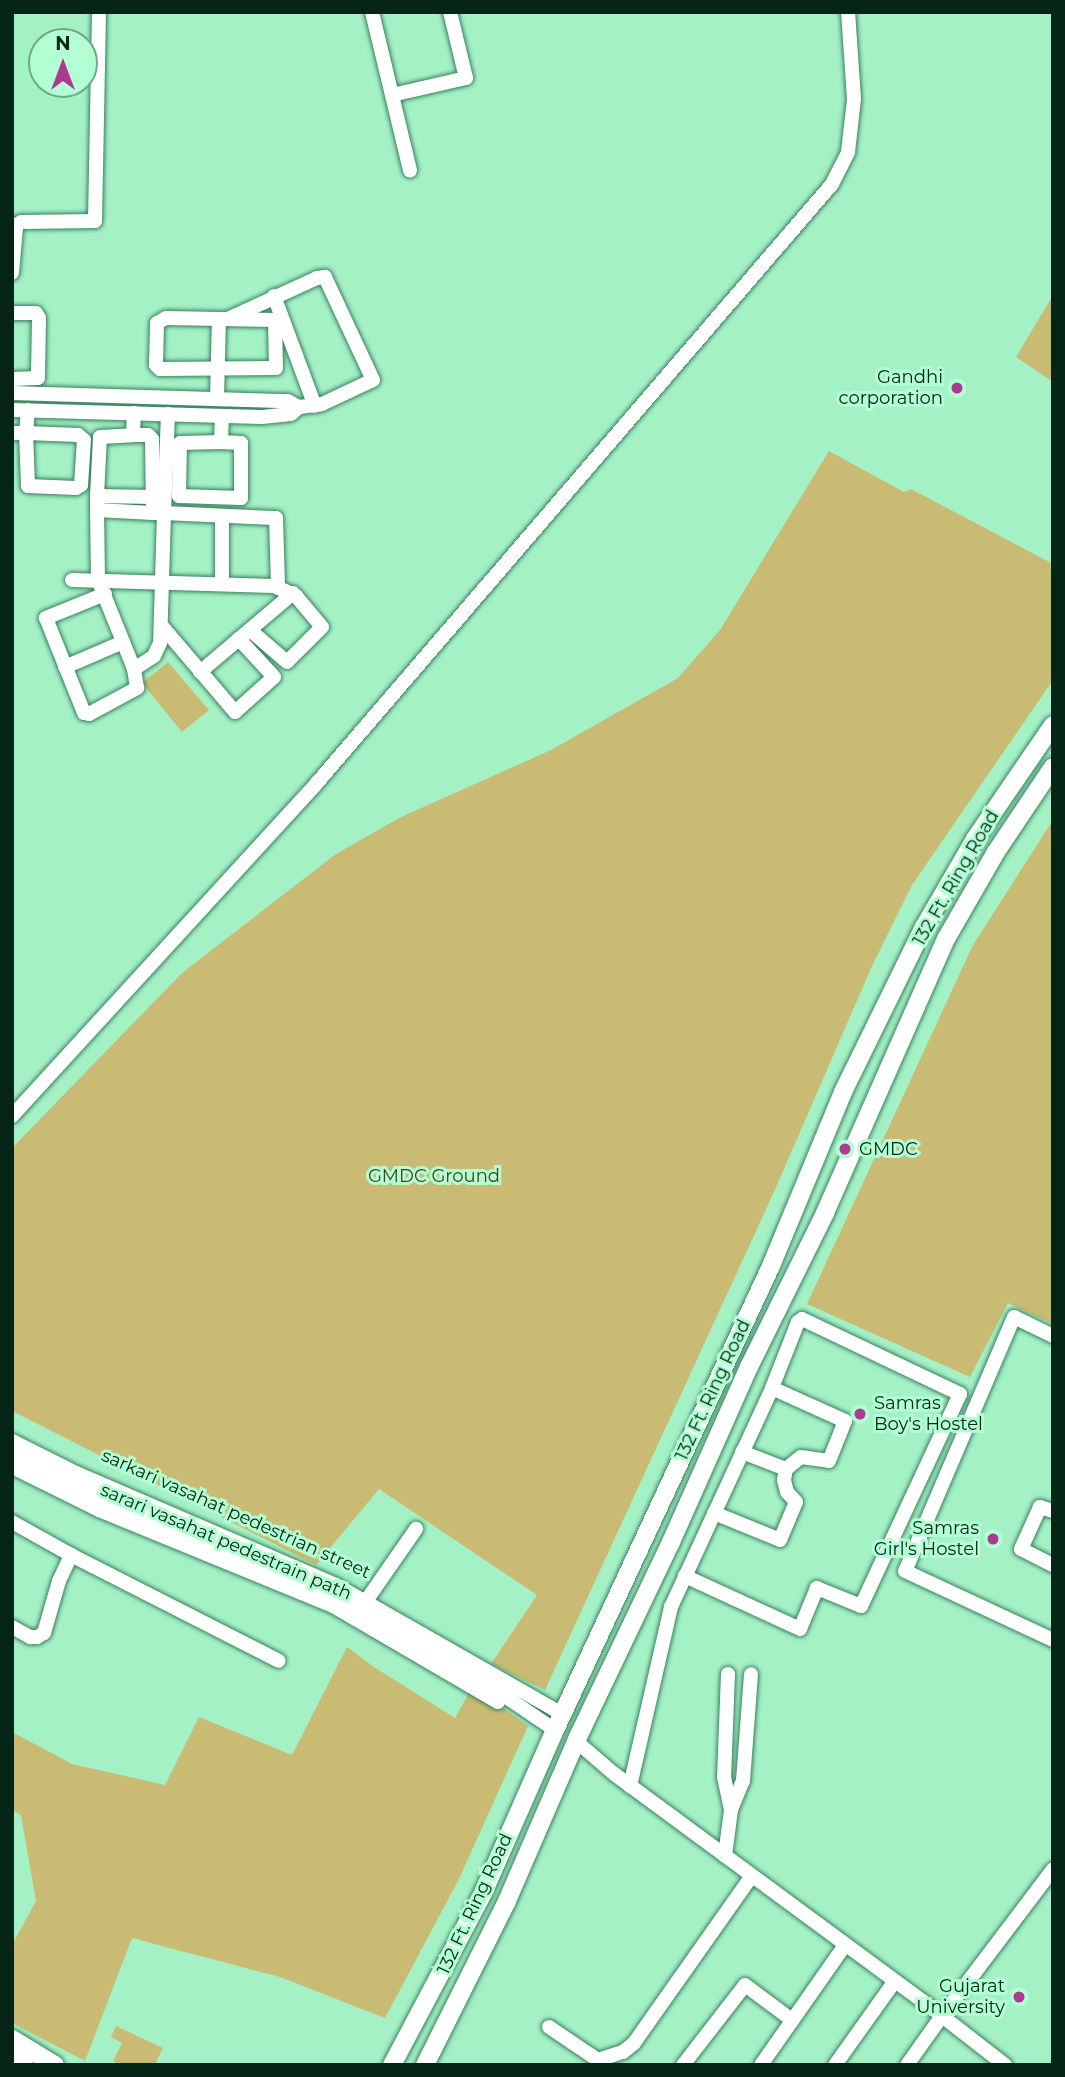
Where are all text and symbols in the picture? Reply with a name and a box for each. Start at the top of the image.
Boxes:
north arrow [28,28,98,98]
text: N [55,32,71,55]
place label: Gandhi corporation [838,367,943,410]
marker: Gandhi corporation [949,380,965,396]
street label: 132 Ft. Ring Road [908,806,1004,950]
place label: GMDC [859,1138,918,1160]
marker: GMDC [837,1141,853,1157]
park label: GMDC Ground [368,1165,500,1187]
street label: 132 Ft. Ring Road [671,1316,755,1464]
place label: Samras Boy's Hostel [874,1393,983,1436]
marker: Samras Boy's Hostel [852,1406,868,1422]
street label: sarkari vasahat pedestrian street [98,1445,374,1583]
street label: sarari vasahat pedestrain path [97,1479,355,1605]
place label: Samras Girl's Hostel [874,1518,979,1560]
marker: Samras Girl's Hostel [985,1531,1001,1547]
street label: 132 Ft. Ring Road [433,1830,517,1978]
place label: Gujarat University [916,1976,1005,2018]
marker: Gujarat University [1011,1989,1027,2005]

